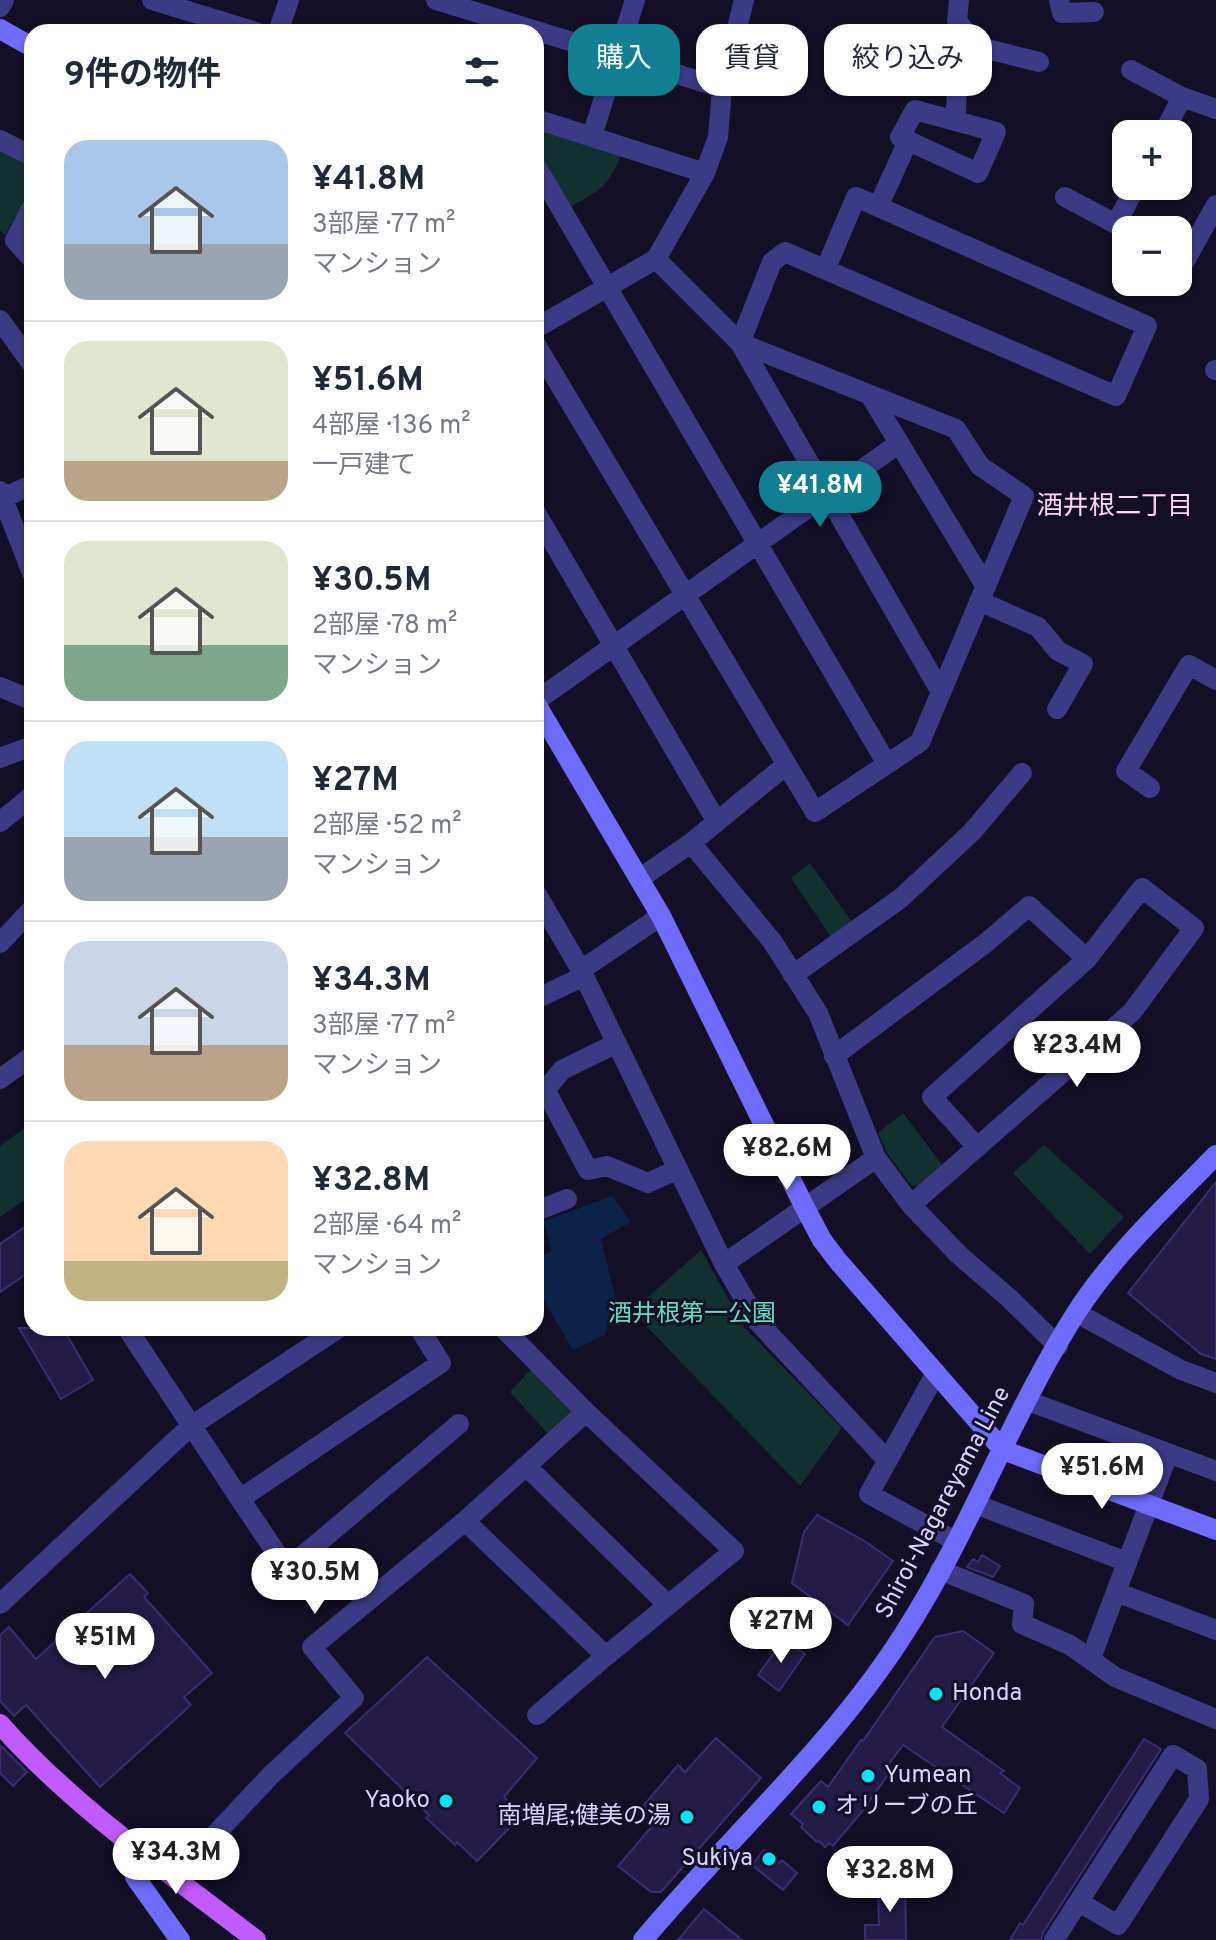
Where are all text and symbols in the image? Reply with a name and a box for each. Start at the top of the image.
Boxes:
chip: 購入 [568,24,680,96]
chip: 賃貸 [696,24,808,96]
chip: 絞り込み [824,24,992,96]
icon: filters [460,50,504,94]
text: 9件の物件 [64,55,221,98]
map controls [1112,120,1192,296]
button: + [1112,120,1192,200]
text: ¥41.8M [312,159,425,202]
icon: home [128,172,224,268]
text: 3部屋 · 77 m² [312,209,455,242]
button: − [1112,216,1192,296]
text: マンション [312,249,442,282]
text: ¥51.6M [312,360,424,403]
icon: home [128,373,224,469]
text: 4部屋 · 136 m² [312,410,471,443]
text: 一戸建て [312,450,416,483]
pin: ¥41.8M [755,461,885,529]
text: ¥41.8M [777,470,863,503]
district label: 酒井根二丁目 [1037,491,1193,524]
text: ¥30.5M [312,560,431,603]
icon: home [128,573,224,669]
text: 2部屋 · 78 m² [312,610,457,643]
text: マンション [312,650,442,683]
text: ¥27M [312,760,399,803]
icon: home [128,773,224,869]
text: 2部屋 · 52 m² [312,810,462,843]
text: マンション [312,850,442,883]
text: ¥34.3M [312,960,431,1003]
icon: home [128,973,224,1069]
text: 3部屋 · 77 m² [312,1010,455,1043]
pin: ¥23.4M [1012,1021,1142,1089]
text: ¥23.4M [1032,1030,1122,1063]
text: マンション [312,1050,442,1083]
pin: ¥82.6M [722,1124,852,1192]
text: ¥82.6M [742,1133,832,1166]
text: ¥32.8M [312,1160,430,1203]
icon: home [128,1173,224,1269]
text: 2部屋 · 64 m² [312,1210,461,1243]
text: マンション [312,1250,442,1283]
park label: 酒井根第一公園 [608,1300,776,1330]
street label: Shiroi-Nagareyama Line [870,1382,1018,1624]
pin: ¥51.6M [1037,1443,1167,1511]
text: ¥51.6M [1059,1452,1145,1485]
pin: ¥30.5M [250,1548,380,1616]
text: ¥30.5M [269,1557,361,1590]
pin: ¥27M [734,1597,828,1665]
text: ¥27M [748,1606,814,1639]
pin: ¥51M [58,1613,152,1681]
text: ¥51M [73,1622,137,1655]
place label: Honda [952,1679,1022,1709]
marker: Honda [927,1685,945,1703]
place label: Yumean [884,1761,971,1791]
marker: Yumean [859,1767,877,1785]
place label: Yaoko [365,1786,430,1816]
marker: Yaoko [437,1792,455,1810]
place label: オリーブの丘 [835,1792,978,1822]
marker: オリーブの丘 [810,1798,828,1816]
place label: 南増尾;健美の湯 [498,1802,671,1832]
marker: 南増尾;健美の湯 [678,1808,696,1826]
pin: ¥34.3M [111,1828,241,1896]
text: ¥34.3M [131,1837,221,1870]
place label: Sukiya [681,1844,753,1874]
pin: ¥32.8M [825,1846,955,1914]
marker: Sukiya [760,1850,778,1868]
text: ¥32.8M [845,1855,935,1888]

